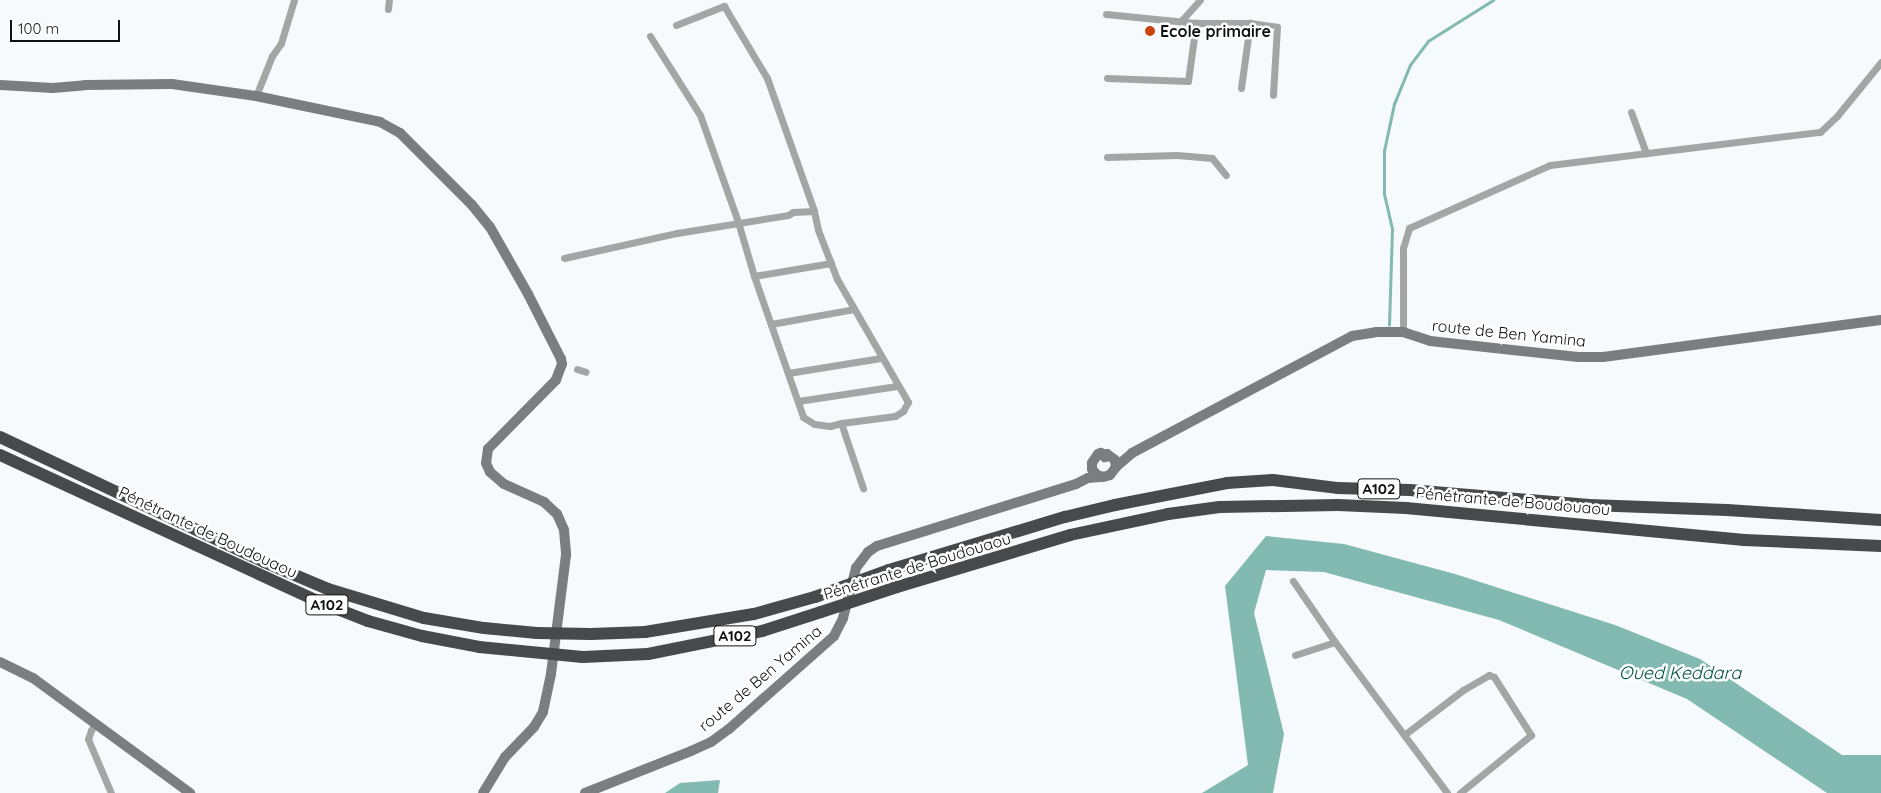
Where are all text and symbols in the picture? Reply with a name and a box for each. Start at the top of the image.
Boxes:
scale bar [12,10,122,42]
text: 100 m [18,19,59,38]
place label: Ecole primaire [1160,21,1271,41]
marker: Ecole primaire [1144,25,1156,37]
street label: route de Ben Yamina [1431,315,1587,351]
road number: A102 [1356,476,1402,502]
street label: Pénétrante de Boudouaou [116,482,300,582]
street label: Pénétrante de Boudouaou [1415,483,1611,519]
street label: Pénétrante de Boudouaou [821,528,1013,604]
road number: A102 [304,592,350,618]
street label: route de Ben Yamina [695,621,825,735]
road number: A102 [712,624,758,648]
water label: Oued Keddara [1619,662,1741,684]

